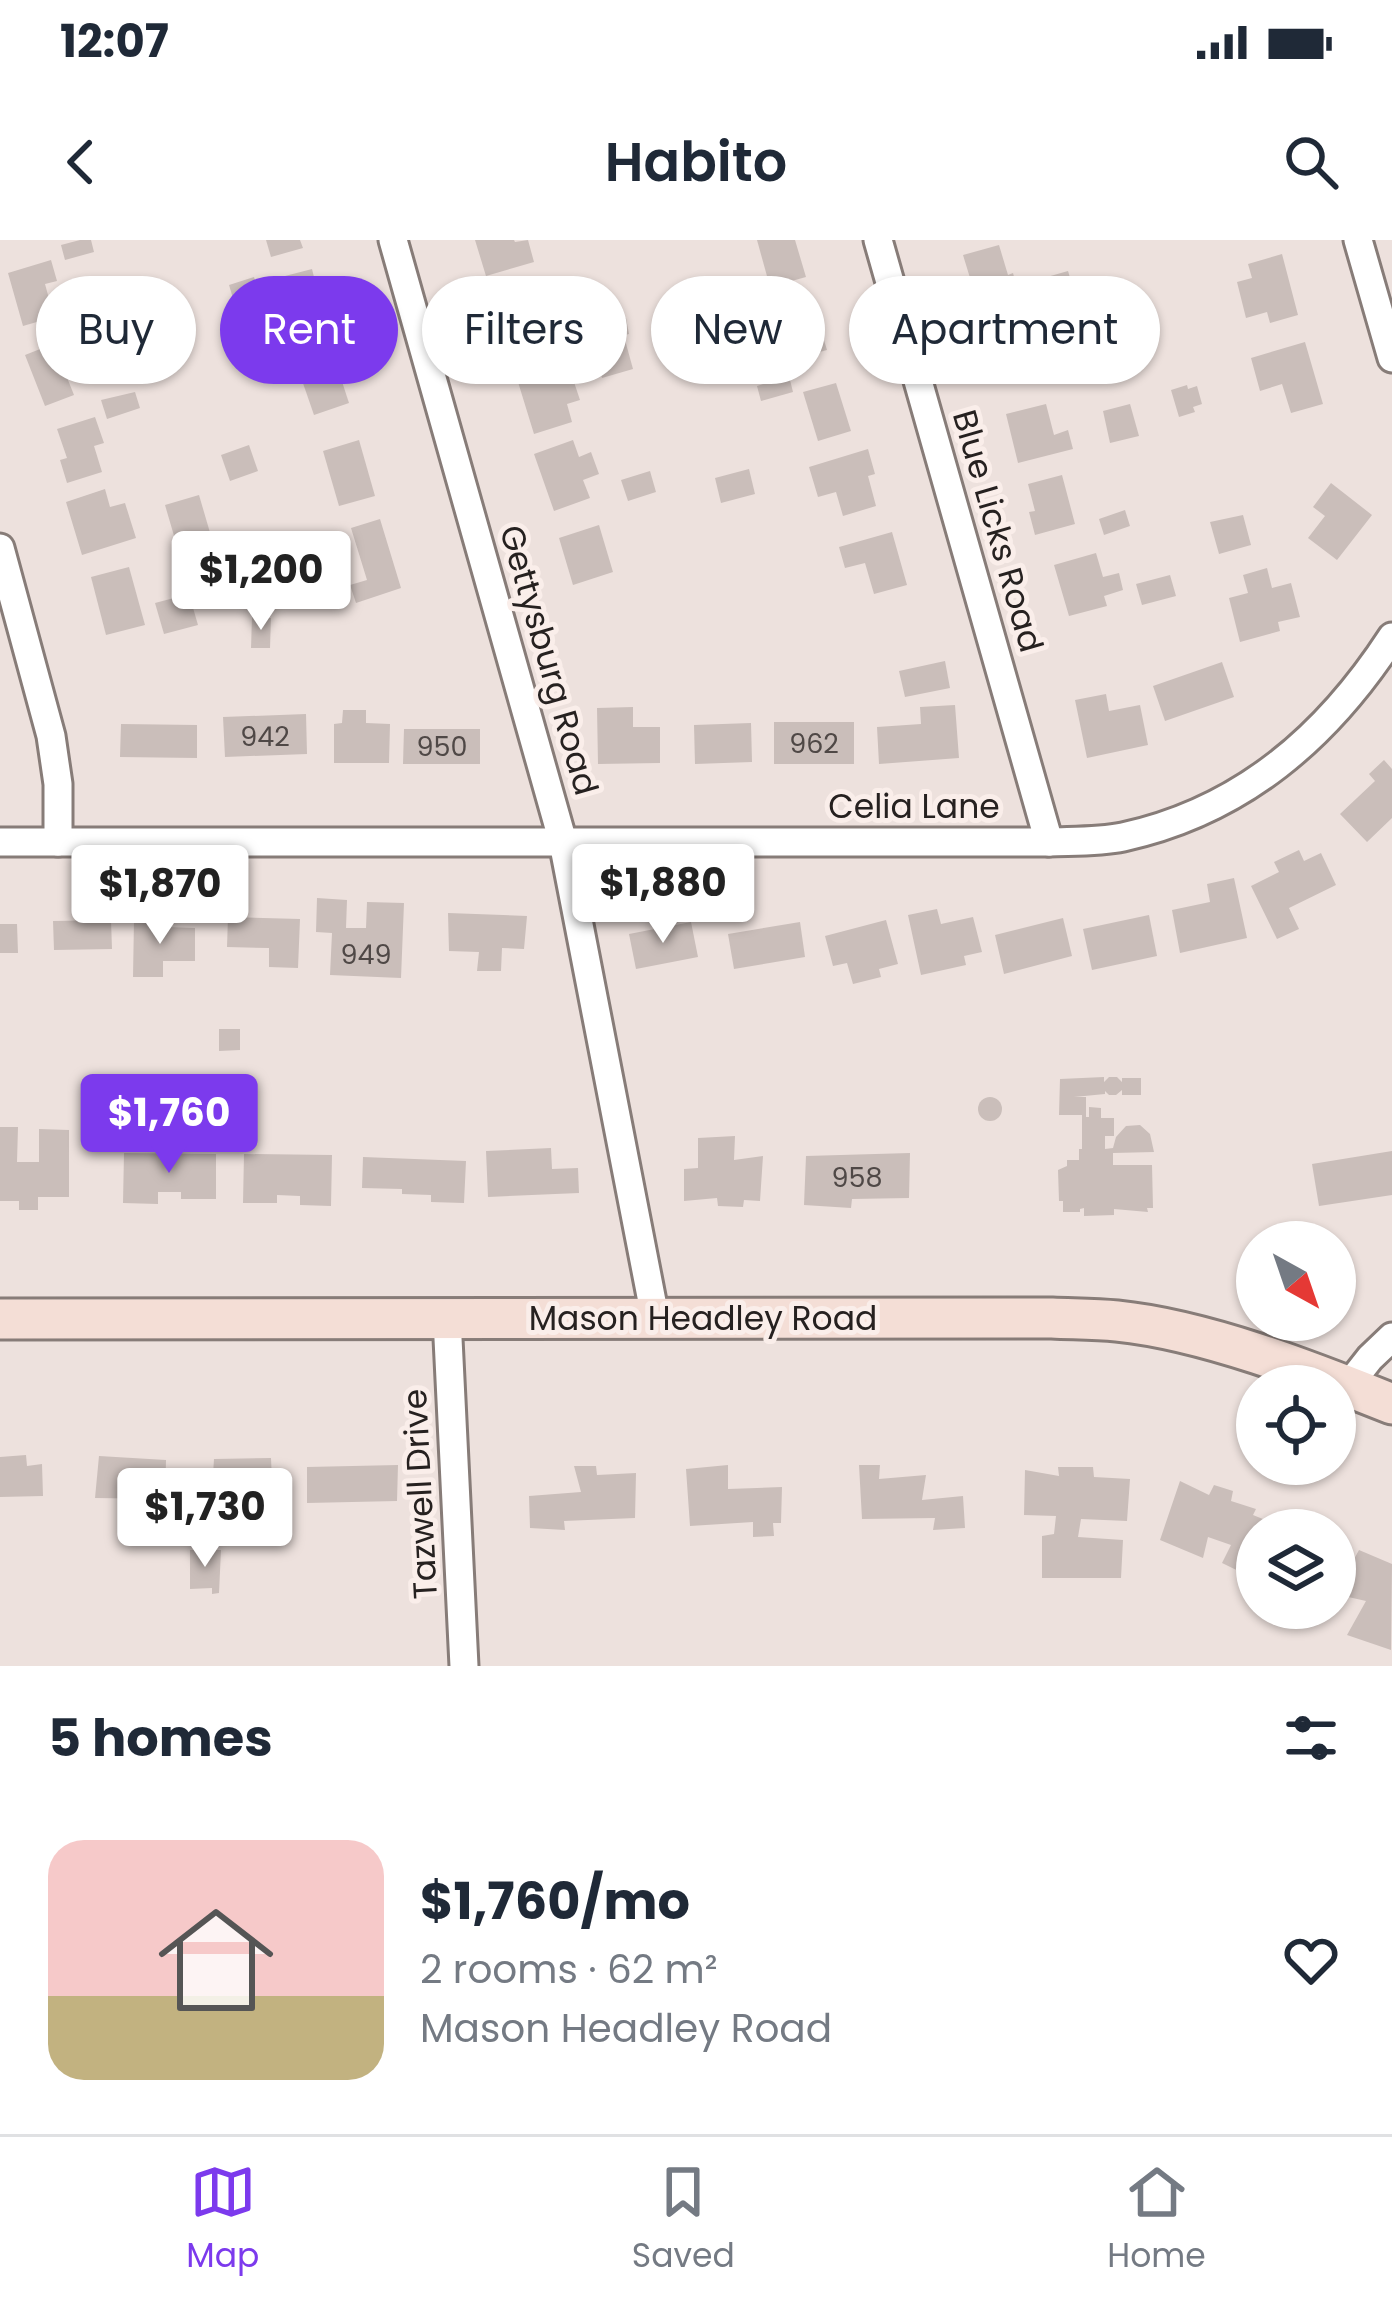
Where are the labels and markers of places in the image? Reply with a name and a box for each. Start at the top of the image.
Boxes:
pin: $1,200 [163,531,359,633]
pin: $1,880 [565,844,761,946]
pin: $1,870 [62,845,258,947]
pin: $1,760 [71,1074,267,1176]
pin: $1,730 [107,1468,303,1570]

